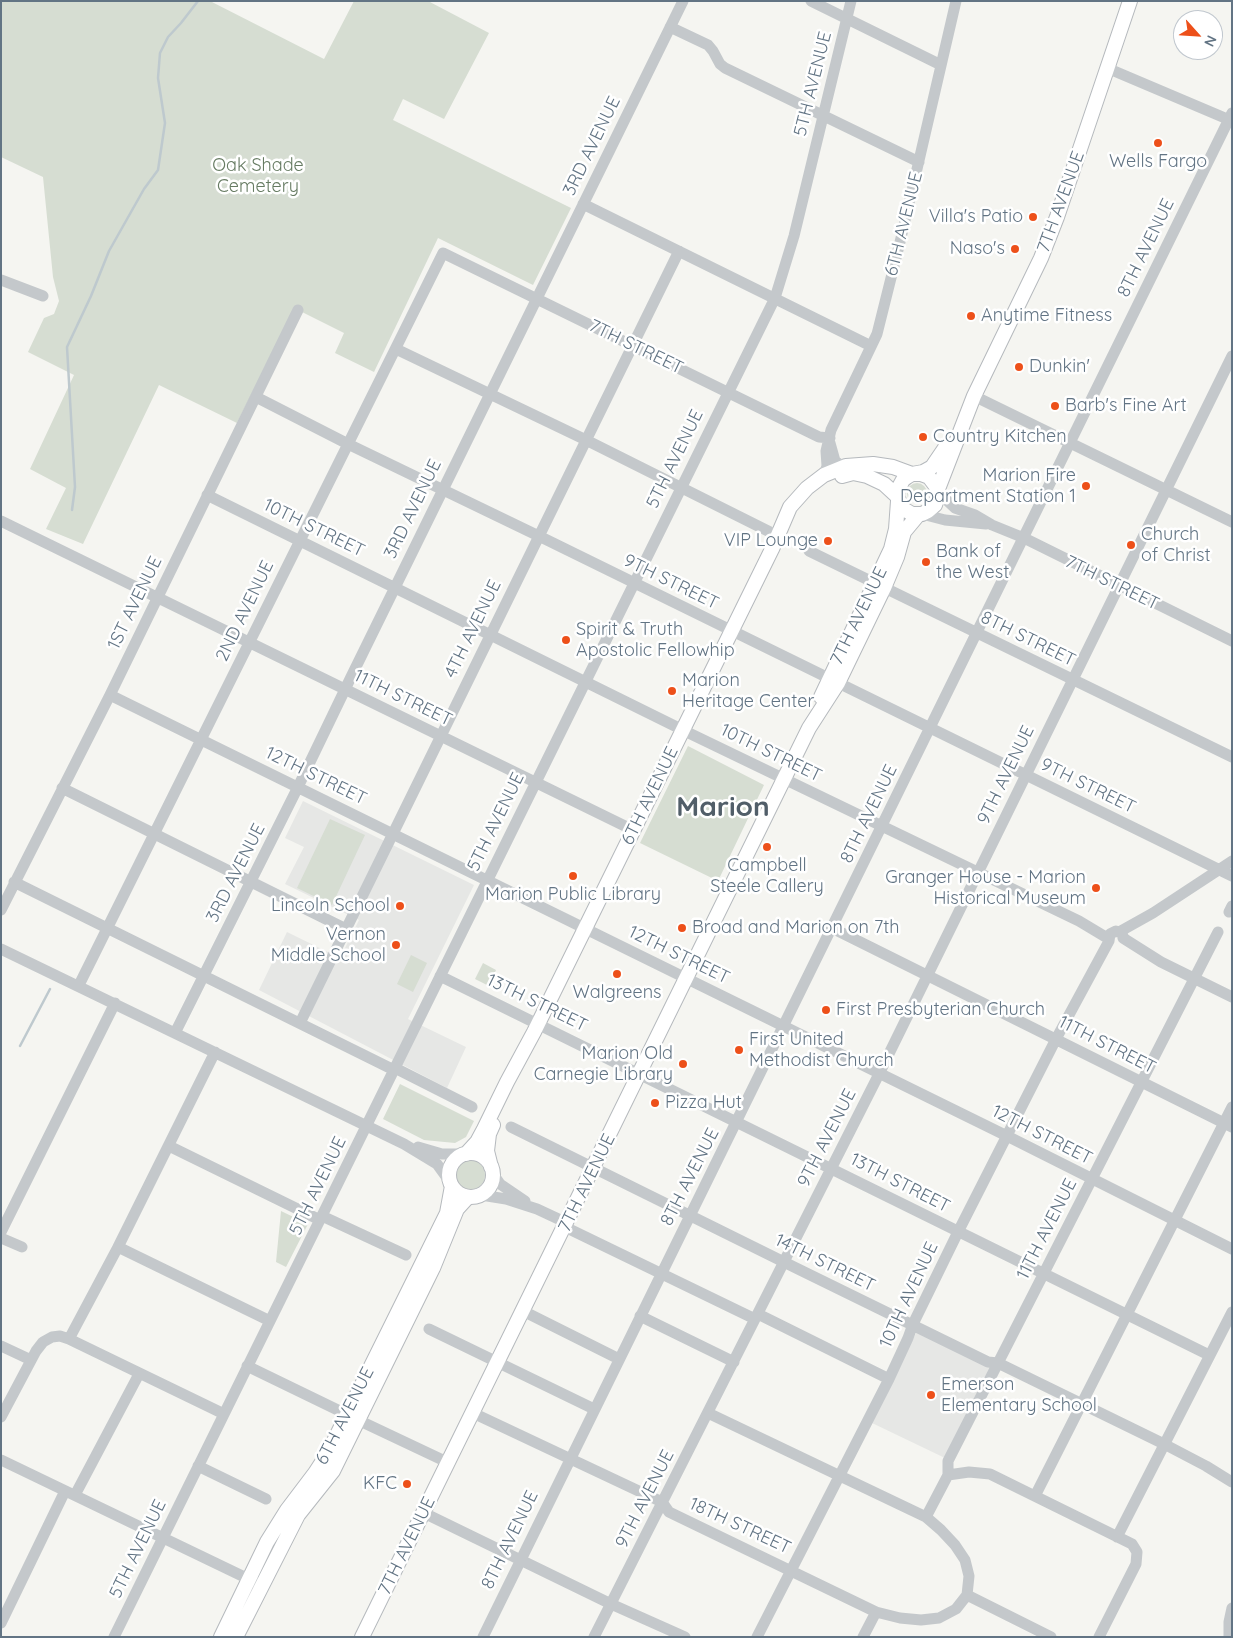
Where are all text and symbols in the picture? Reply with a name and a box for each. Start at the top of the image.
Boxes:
north arrow [1173,10,1223,60]
street label: 5TH AVENUE [790,30,836,138]
text: N [1200,33,1221,50]
street label: 3RD AVENUE [559,93,625,199]
marker: Wells Fargo [1152,137,1164,149]
street label: 7TH AVENUE [1033,148,1089,256]
place label: Wells Fargo [1109,151,1207,173]
park label: Oak Shade Cemetery [212,155,304,198]
street label: 6TH AVENUE [881,170,927,278]
street label: 8TH AVENUE [1113,195,1179,301]
place label: Villa's Patio [929,206,1023,228]
marker: Villa's Patio [1027,211,1039,223]
place label: Naso's [950,238,1005,260]
marker: Naso's [1009,243,1021,255]
place label: Anytime Fitness [981,305,1112,327]
marker: Anytime Fitness [965,310,977,322]
street label: 7TH STREET [585,315,687,379]
place label: Dunkin' [1029,356,1090,378]
marker: Dunkin' [1013,361,1025,373]
place label: Barb's Fine Art [1065,395,1186,417]
marker: Barb's Fine Art [1049,400,1061,412]
street label: 5TH AVENUE [642,406,708,512]
place label: Country Kitchen [933,426,1067,448]
marker: Country Kitchen [917,431,929,443]
street label: 3RD AVENUE [380,456,446,562]
place label: Marion Fire Department Station 1 [900,465,1076,508]
marker: Marion Fire Department Station 1 [1080,480,1092,492]
street label: 10TH STREET [260,494,368,562]
place label: Church of Christ [1141,524,1211,566]
place label: VIP Lounge [724,530,818,552]
marker: VIP Lounge [822,535,834,547]
marker: Church of Christ [1125,539,1137,551]
place label: Bank of the West [936,541,1009,584]
street label: 9TH STREET [620,550,722,614]
street label: 7TH STREET [1061,551,1163,615]
street label: 1ST AVENUE [103,553,167,653]
marker: Bank of the West [920,556,932,568]
street label: 2ND AVENUE [211,557,279,665]
street label: 7TH AVENUE [826,563,892,669]
street label: 4TH AVENUE [440,576,506,682]
street label: 8TH STREET [977,607,1079,671]
place label: Spirit & Truth Apostolic Fellowhip [576,619,735,662]
marker: Spirit & Truth Apostolic Fellowhip [560,634,572,646]
street label: 11TH STREET [350,665,456,731]
place label: Marion Heritage Center [682,670,814,712]
marker: Marion Heritage Center [666,685,678,697]
street label: 10TH STREET [717,719,825,787]
street label: 9TH AVENUE [973,722,1039,828]
street label: 12TH STREET [262,742,370,810]
street label: 6TH AVENUE [617,743,683,849]
street label: 9TH STREET [1037,754,1139,818]
street label: 8TH AVENUE [836,761,902,867]
street label: 5TH AVENUE [463,769,529,875]
district label: Marion [676,791,770,825]
street label: 3RD AVENUE [202,820,270,926]
marker: Campbell Steele Callery [761,841,773,853]
place label: Campbell Steele Callery [710,855,824,898]
place label: Granger House - Marion Historical Museum [885,867,1086,910]
marker: Marion Public Library [567,870,579,882]
marker: Granger House - Marion Historical Museum [1090,882,1102,894]
place label: Marion Public Library [485,884,661,906]
place label: Lincoln School [271,895,390,917]
marker: Lincoln School [394,900,406,912]
place label: Broad and Marion on 7th [692,917,900,939]
street label: 12TH STREET [625,921,733,989]
marker: Broad and Marion on 7th [676,922,688,934]
place label: Vernon Middle School [271,924,386,966]
marker: Vernon Middle School [390,939,402,951]
marker: Walgreens [611,968,623,980]
street label: 13TH STREET [483,969,591,1037]
place label: Walgreens [572,982,662,1004]
place label: First Presbyterian Church [836,999,1045,1021]
marker: First Presbyterian Church [820,1004,832,1016]
street label: 11TH STREET [1055,1011,1159,1079]
place label: First United Methodist Church [749,1029,894,1072]
place label: Marion Old Carnegie Library [534,1043,673,1086]
marker: First United Methodist Church [733,1044,745,1056]
marker: Marion Old Carnegie Library [677,1058,689,1070]
street label: 9TH AVENUE [793,1085,861,1191]
place label: Pizza Hut [665,1092,742,1114]
marker: Pizza Hut [649,1097,661,1109]
street label: 12TH STREET [988,1100,1096,1170]
street label: 8TH AVENUE [656,1125,724,1229]
street label: 7TH AVENUE [554,1130,620,1236]
street label: 5TH AVENUE [285,1133,351,1239]
street label: 13TH STREET [846,1149,954,1217]
street label: 11TH AVENUE [1012,1175,1082,1283]
street label: 14TH STREET [771,1229,879,1297]
street label: 10TH AVENUE [875,1239,943,1351]
street label: 6TH AVENUE [311,1364,379,1468]
place label: Emerson Elementary School [941,1374,1097,1416]
marker: Emerson Elementary School [925,1389,937,1401]
street label: 9TH AVENUE [611,1446,679,1552]
place label: KFC [363,1473,397,1495]
marker: KFC [401,1478,413,1490]
street label: 8TH AVENUE [477,1487,543,1593]
street label: 7TH AVENUE [374,1493,440,1599]
street label: 18TH STREET [686,1493,794,1559]
street label: 5TH AVENUE [105,1496,171,1602]

